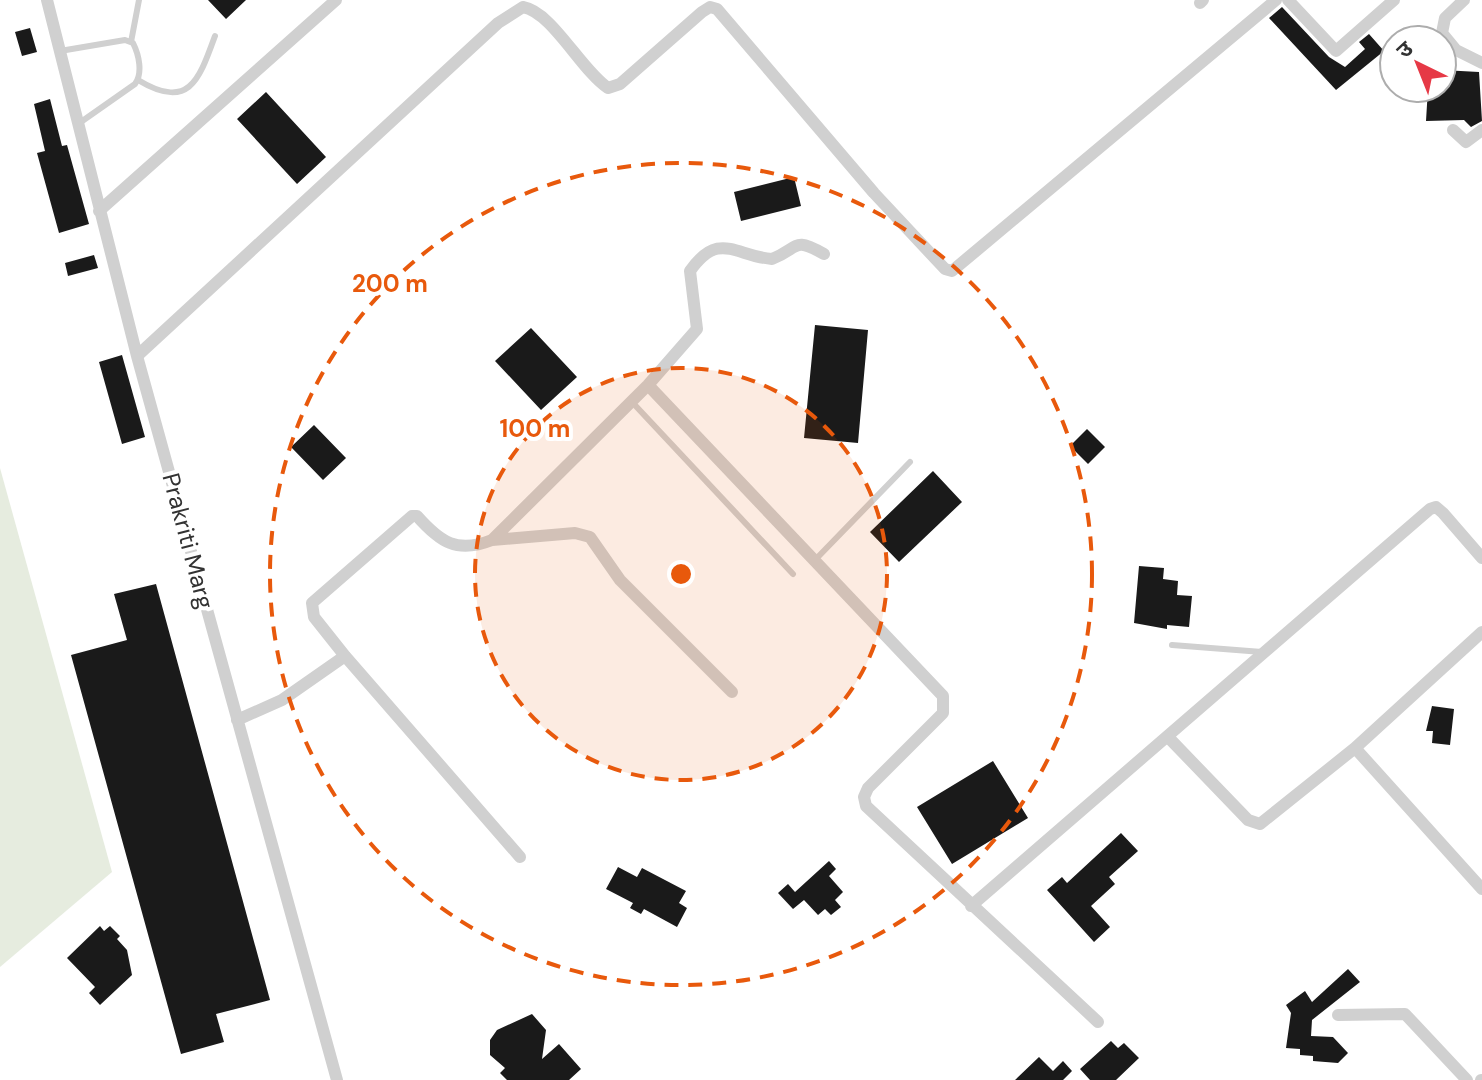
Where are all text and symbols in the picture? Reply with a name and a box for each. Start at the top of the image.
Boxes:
north arrow [1378,24,1458,104]
text: उ [1390,34,1420,65]
text: 200 m [352,268,428,299]
text: 100 m [500,413,570,444]
street label: Prakriti Marg [155,470,221,612]
centre of rings [667,560,695,588]

